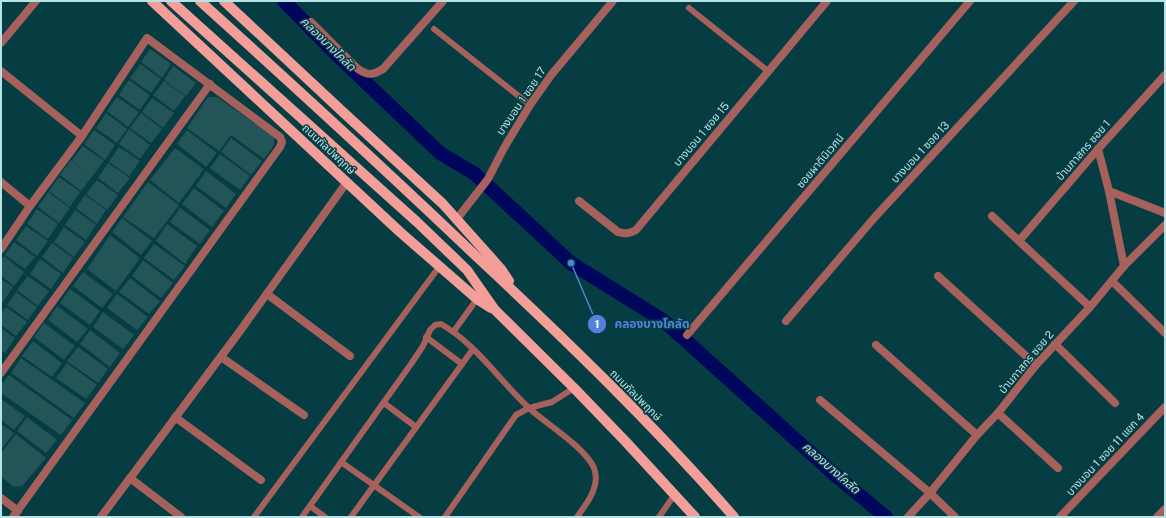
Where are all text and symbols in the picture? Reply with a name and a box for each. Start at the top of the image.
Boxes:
water label: คลองบางโคลัด [297,14,359,74]
street label: บางบอน 1 ซอย 17 [494,64,548,137]
street label: บางบอน 1 ซอย 15 [671,100,731,168]
street label: บ้านภาสกร ซอย 1 [1054,117,1112,183]
street label: บางบอน 1 ซอย 13 [888,119,952,185]
street label: ถนนกัลปพฤกษ์ [300,122,358,176]
street label: ซอยผาตินิเวศน์ [794,132,846,190]
callout: คลองบางโคลัด [587,312,698,336]
text: 1 [594,317,600,331]
text: คลองบางโคลัด [614,317,690,331]
street label: บ้านภาสกร ซอย 2 [996,328,1056,396]
street label: ถนนกัลปพฤกษ์ [608,367,664,423]
street label: บางบอน 1 ซอย 11 แยก 4 [1064,410,1146,498]
water label: คลองบางโคลัด [799,439,863,497]

